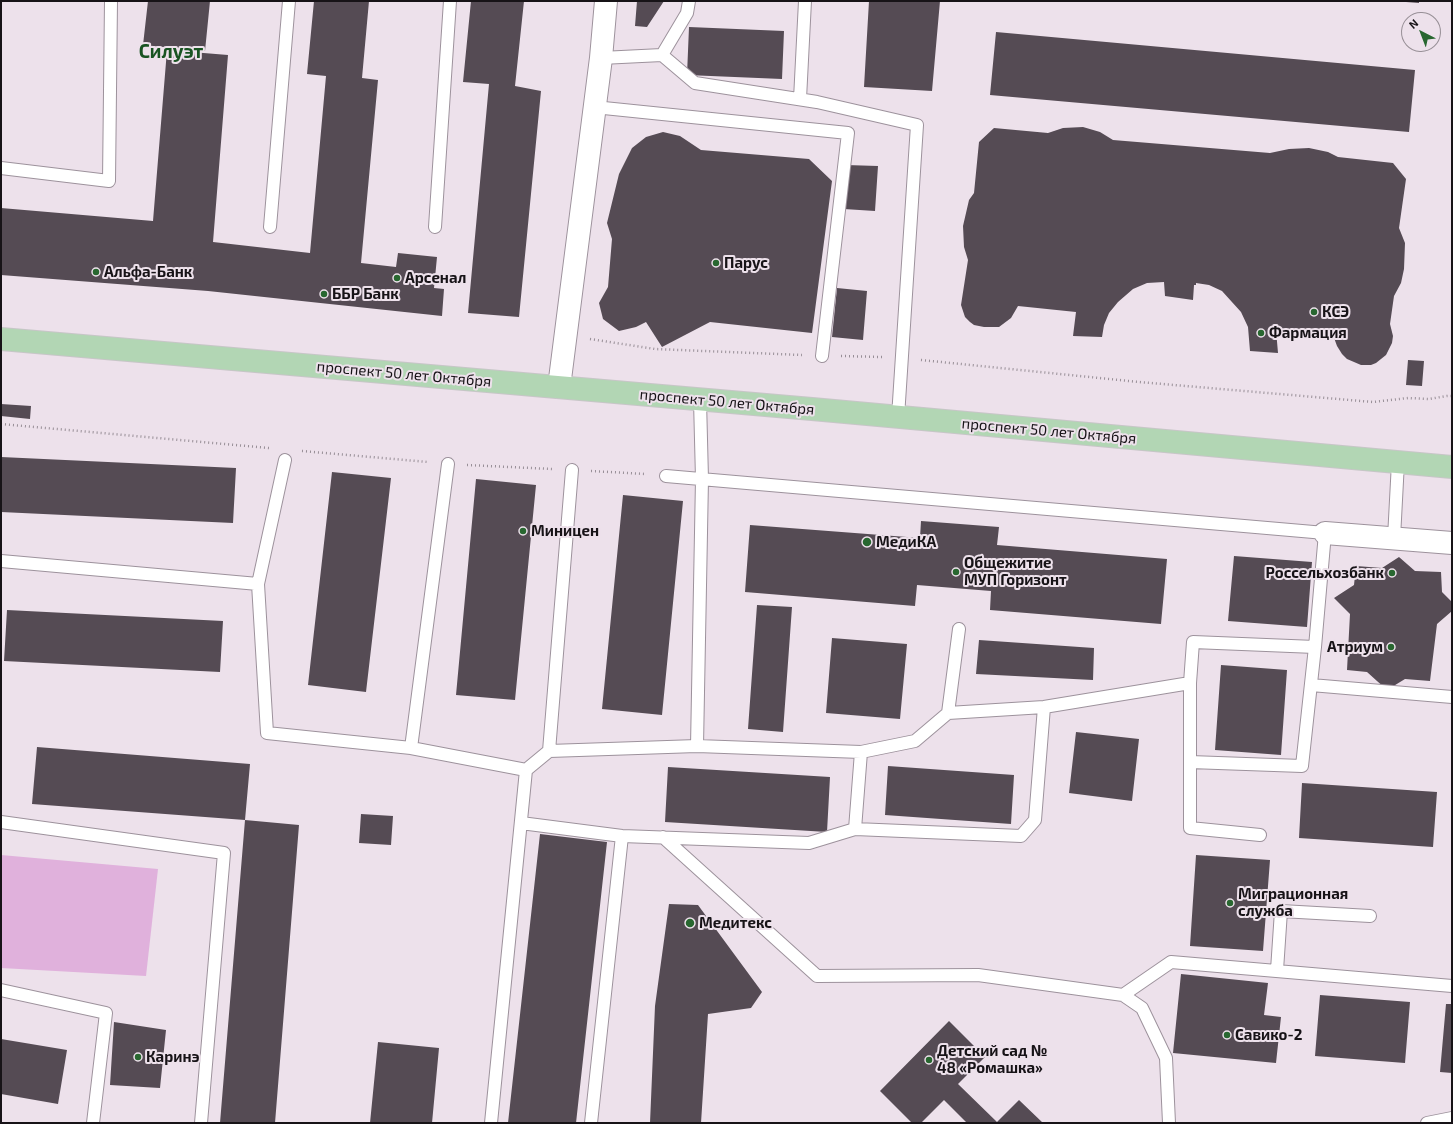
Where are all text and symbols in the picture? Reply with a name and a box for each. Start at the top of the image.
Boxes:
north arrow [1401,12,1441,52]
text: N [1406,16,1421,31]
district label: Силуэт [139,41,203,63]
place label: Парус [724,254,768,272]
marker: Парус [711,258,721,268]
place label: Альфа-Банк [104,263,192,281]
marker: Альфа-Банк [91,267,101,277]
place label: Арсенал [405,269,466,287]
marker: Арсенал [392,273,402,283]
place label: ББР Банк [332,285,399,303]
marker: ББР Банк [319,289,329,299]
place label: КСЭ [1322,303,1349,321]
marker: КСЭ [1309,307,1319,317]
place label: Фармация [1269,324,1347,342]
marker: Фармация [1256,328,1266,338]
street label: проспект 50 лет Октября [316,357,492,391]
street label: проспект 50 лет Октября [639,385,815,419]
street label: проспект 50 лет Октября [961,414,1137,448]
place label: Миницен [531,522,599,540]
marker: Миницен [518,526,528,536]
place label: МедиКА [876,533,936,551]
marker: МедиКА [861,536,873,548]
place label: Общежитие МУП Горизонт [964,554,1067,589]
place label: Россельхозбанк [1266,564,1384,582]
marker: Общежитие МУП Горизонт [951,567,961,577]
marker: Россельхозбанк [1387,568,1397,578]
place label: Атриум [1327,638,1383,656]
marker: Атриум [1386,642,1396,652]
place label: Миграционная служба [1238,885,1348,920]
marker: Миграционная служба [1225,898,1235,908]
place label: Медитекс [699,914,772,932]
marker: Медитекс [684,917,696,929]
place label: Савико-2 [1235,1026,1302,1044]
marker: Савико-2 [1222,1030,1232,1040]
place label: Детский сад № 48 «Ромашка» [937,1042,1047,1077]
place label: Каринэ [146,1048,200,1066]
marker: Каринэ [133,1052,143,1062]
marker: Детский сад № 48 «Ромашка» [924,1055,934,1065]

